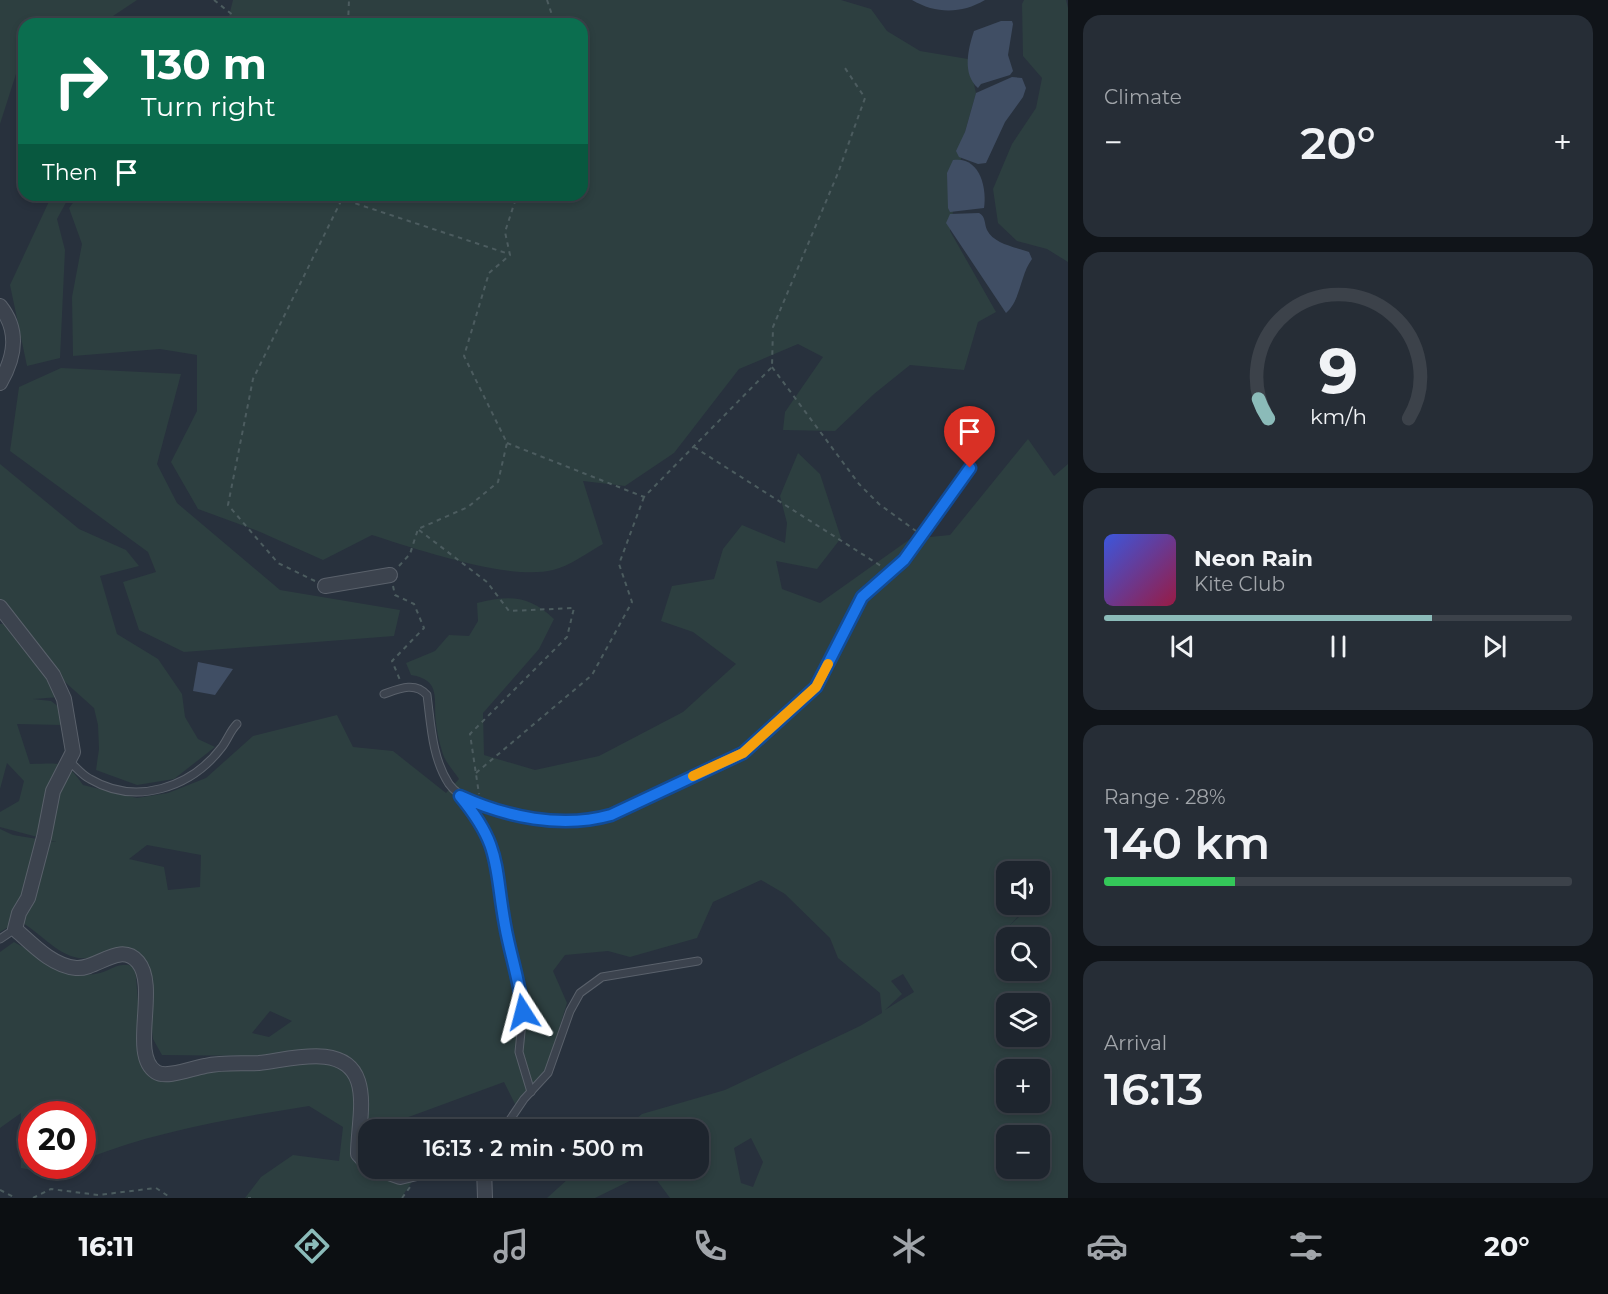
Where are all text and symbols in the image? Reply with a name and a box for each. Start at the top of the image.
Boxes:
text: 130 m [141,38,267,90]
icon: right [42,42,120,120]
text: Climate [1104,85,1182,109]
text: Turn right [141,90,276,123]
text: 20° [1300,115,1376,170]
text: − [1104,122,1123,162]
text: + [1553,122,1572,162]
icon: arrive [110,156,143,189]
text: Then [42,159,98,186]
text: 9 [1318,334,1358,410]
text: km/h [1309,404,1367,430]
pin [944,406,995,468]
icon: arrive [953,415,986,448]
text: Neon Rain [1194,545,1313,572]
text: Kite Club [1194,572,1285,596]
icon: previous [1166,630,1199,663]
icon: pause [1322,630,1355,663]
icon: next [1478,630,1511,663]
text: Range · 28% [1104,785,1225,809]
text: 140 km [1104,815,1270,870]
map controls [996,861,1050,1179]
button: sound [996,861,1050,915]
button: search [996,927,1050,981]
position arrow [491,980,555,1044]
button: layers [996,993,1050,1047]
text: Arrival [1104,1031,1167,1055]
button: + [996,1059,1050,1113]
text: 16:13 [1104,1061,1204,1116]
speed limit sign: 20 [18,1101,96,1179]
button: − [996,1125,1050,1179]
text: 16:13 · 2 min · 500 m [423,1135,644,1162]
icon: directions [291,1225,333,1267]
icon: music [490,1225,532,1267]
icon: phone [689,1225,731,1267]
icon: climate [888,1225,930,1267]
icon: car [1086,1225,1128,1267]
icon: filters [1285,1225,1327,1267]
text: 16:11 [78,1230,134,1263]
text: 20° [1484,1230,1530,1263]

